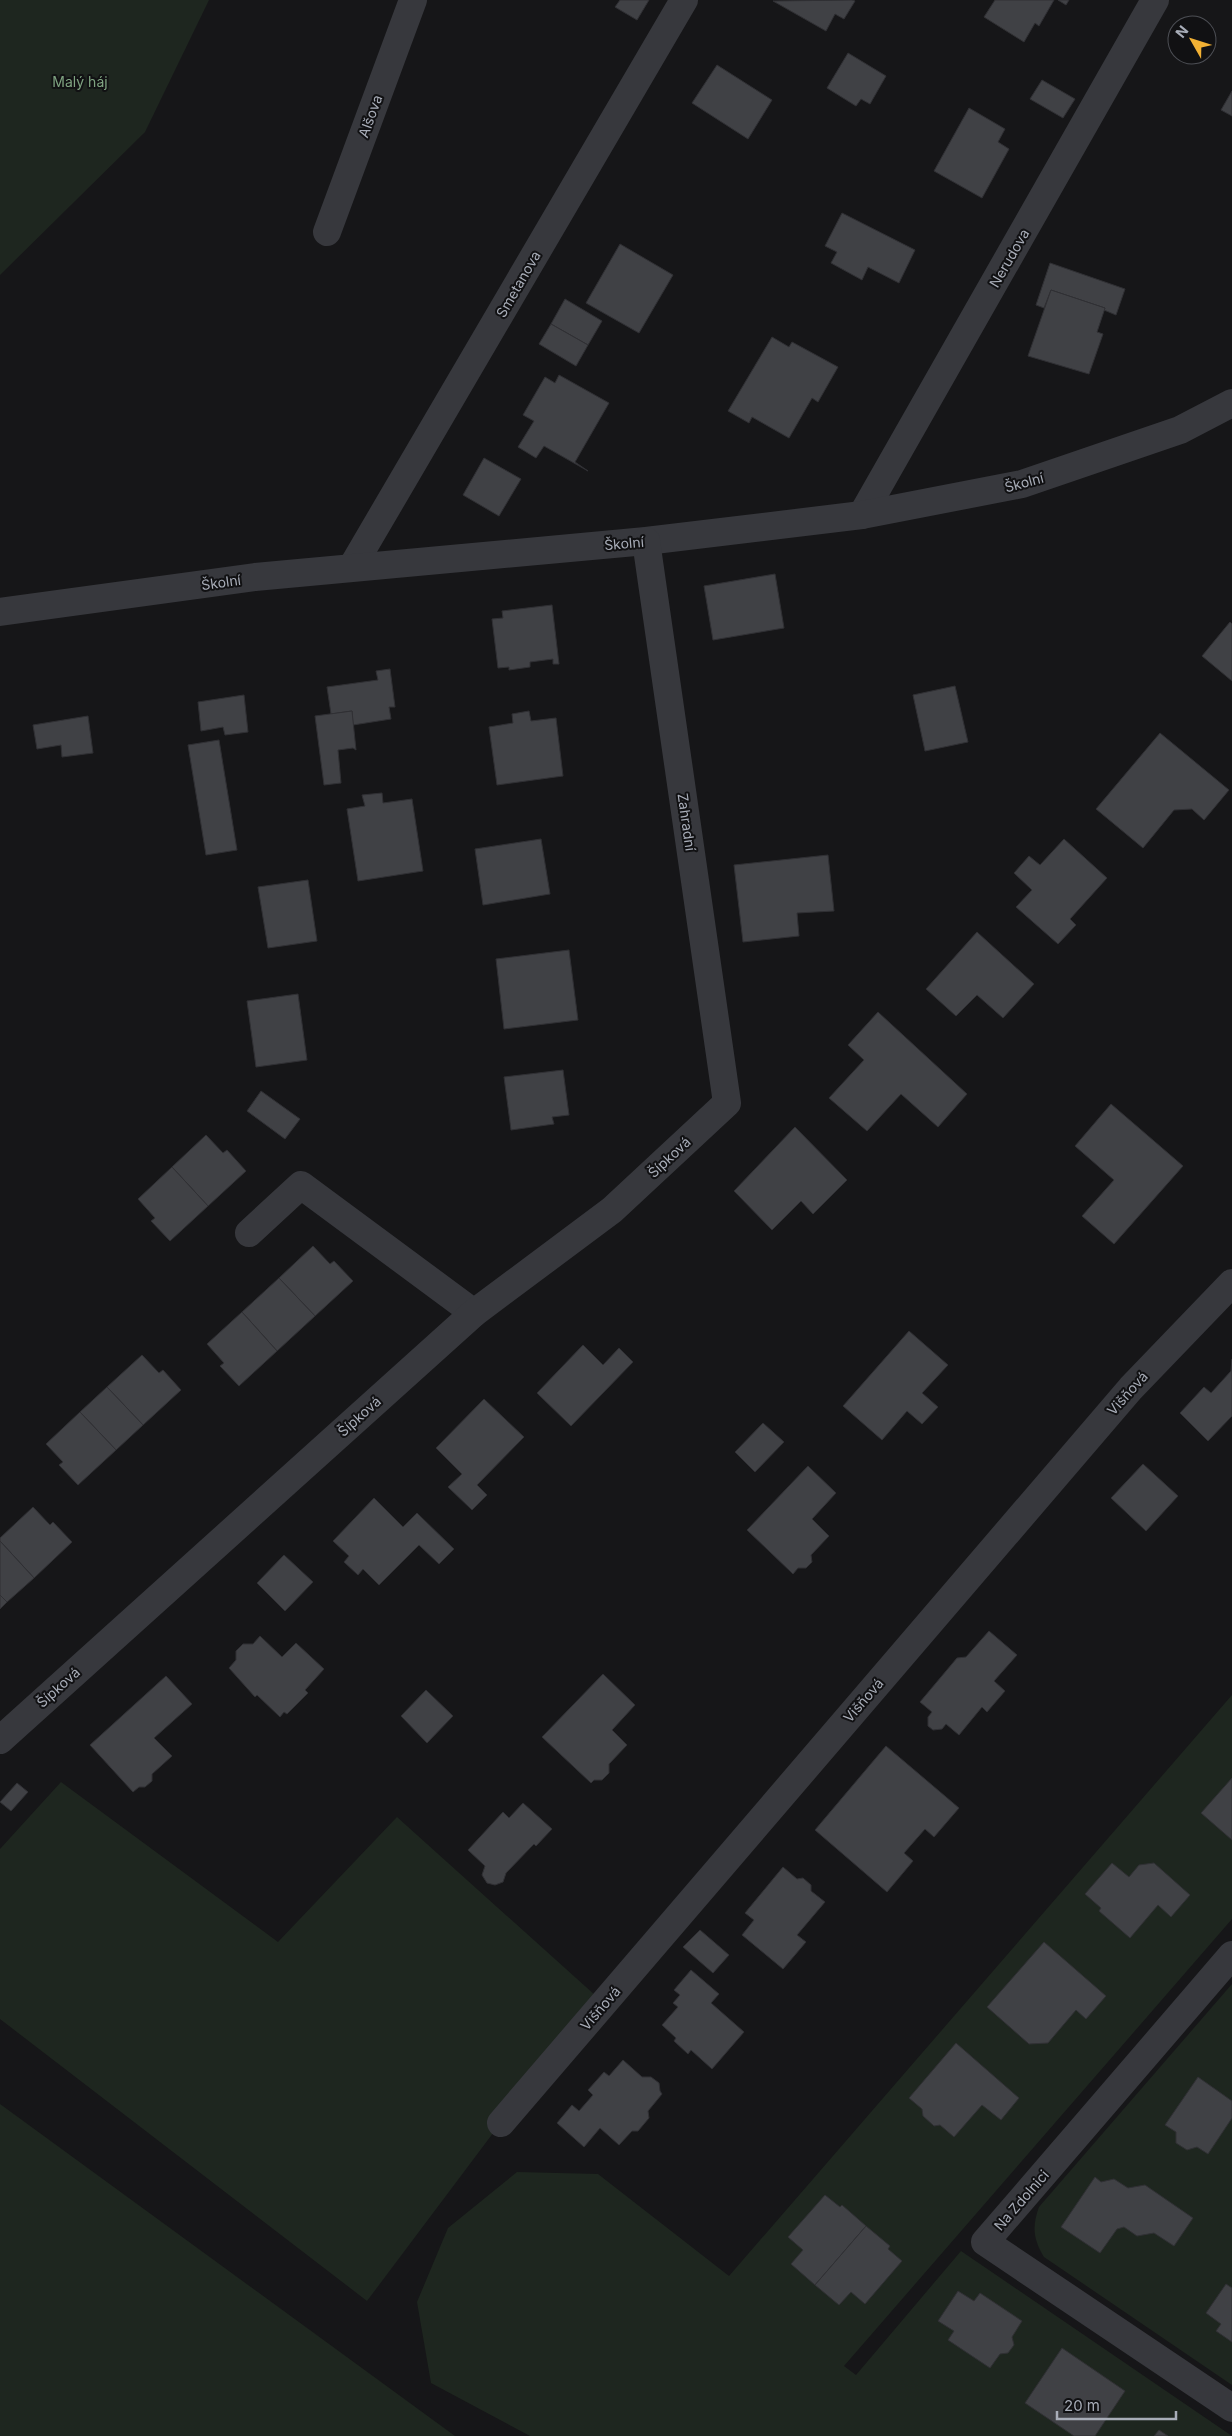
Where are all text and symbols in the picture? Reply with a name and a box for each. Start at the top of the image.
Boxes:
north arrow [1167,15,1217,65]
text: N [1172,22,1191,41]
park label: Malý háj [52,73,108,90]
street label: Alšova [354,92,386,140]
street label: Nerudova [985,226,1033,290]
street label: Smetanova [492,248,544,320]
street label: Školní [1003,468,1046,495]
street label: Školní [603,533,645,553]
street label: Školní [200,571,242,593]
street label: Zahradní [675,792,700,853]
street label: Šípková [644,1133,694,1181]
street label: Višňová [1103,1368,1151,1418]
street label: Šípková [334,1392,384,1440]
street label: Šípková [33,1663,83,1711]
street label: Višňová [839,1675,887,1725]
street label: Višňová [576,1983,624,2033]
street label: Na Zdolnici [990,2166,1052,2234]
scale bar [1057,2388,1176,2420]
text: 20 m [1064,2396,1100,2415]

